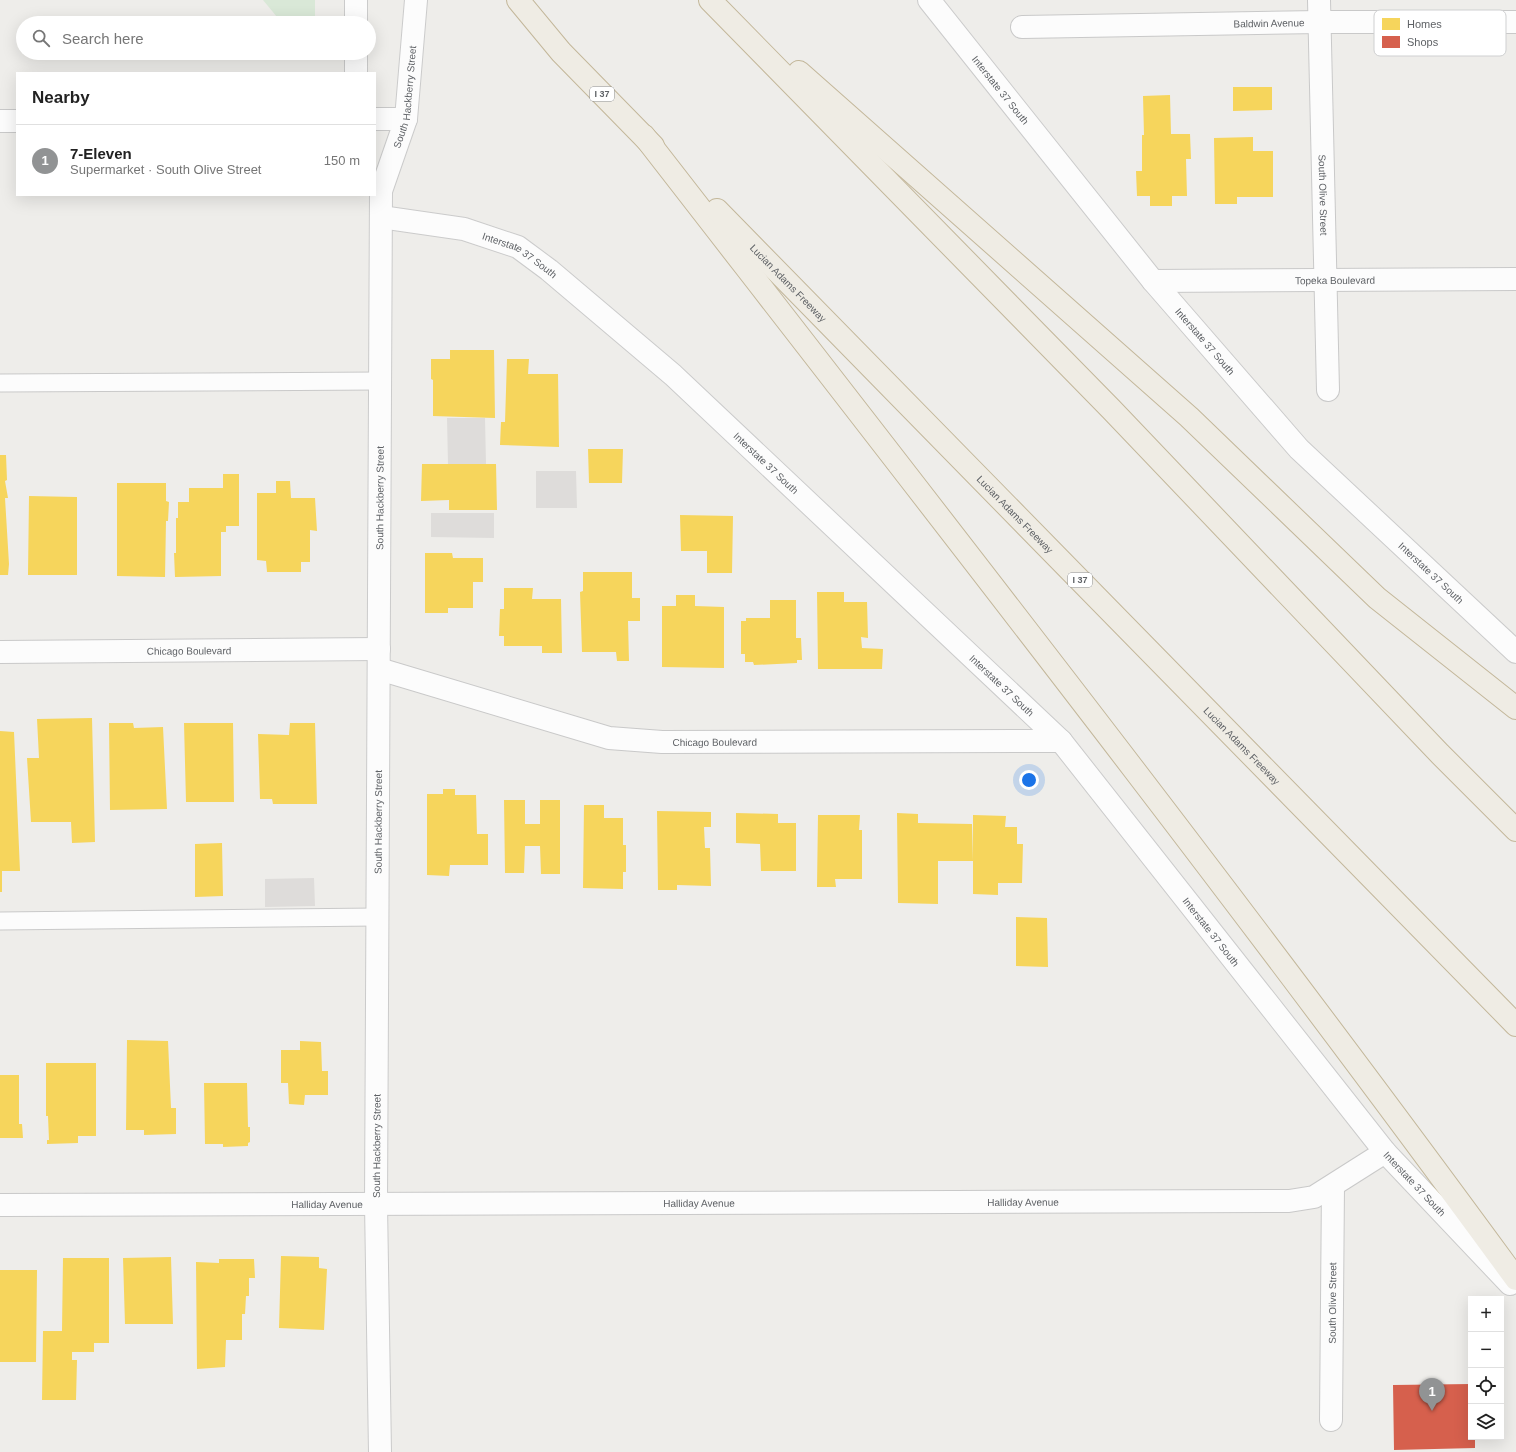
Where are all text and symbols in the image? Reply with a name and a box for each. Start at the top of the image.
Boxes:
legend [1374,10,1506,56]
search box [16,16,376,60]
street label: Baldwin Avenue [1233,17,1305,29]
text: Homes [1407,18,1442,30]
icon: search [30,27,52,49]
text: Search here [62,30,144,47]
text: Shops [1407,36,1439,48]
street label: South Hackberry Street [391,45,418,150]
street label: Interstate 37 South [970,54,1031,127]
road number: I 37 [590,87,614,101]
text: Nearby [32,88,90,107]
text: 7-Eleven [70,145,132,162]
text: 1 [41,153,49,168]
text: 150 m [324,153,360,168]
street label: South Olive Street [1317,154,1329,236]
text: Supermarket · South Olive Street [70,162,261,177]
street label: Interstate 37 South [481,231,559,280]
street label: Lucian Adams Freeway [748,242,828,324]
street label: Topeka Boulevard [1295,275,1375,286]
street label: Interstate 37 South [1173,306,1237,377]
street label: Interstate 37 South [731,430,800,496]
street label: South Hackberry Street [374,446,386,550]
street label: Lucian Adams Freeway [975,474,1055,556]
street label: Interstate 37 South [1396,540,1466,606]
road number: I 37 [1068,573,1092,587]
street label: Chicago Boulevard [147,645,231,657]
street label: Interstate 37 South [967,653,1036,719]
street label: Lucian Adams Freeway [1201,705,1282,787]
street label: Chicago Boulevard [672,737,757,748]
street label: South Hackberry Street [373,770,384,874]
your location [1019,770,1039,790]
street label: Interstate 37 South [1180,895,1241,969]
street label: South Hackberry Street [371,1094,383,1198]
street label: Interstate 37 South [1381,1149,1448,1218]
street label: Halliday Avenue [987,1197,1059,1208]
street label: Halliday Avenue [663,1198,735,1209]
street label: Halliday Avenue [291,1199,363,1210]
street label: South Olive Street [1327,1262,1338,1344]
map controls [1468,1296,1504,1440]
button: + [1468,1296,1504,1332]
button: − [1468,1332,1504,1368]
button: locate [1468,1368,1504,1404]
pin: 1 [1419,1378,1445,1411]
button: layers [1468,1404,1504,1440]

